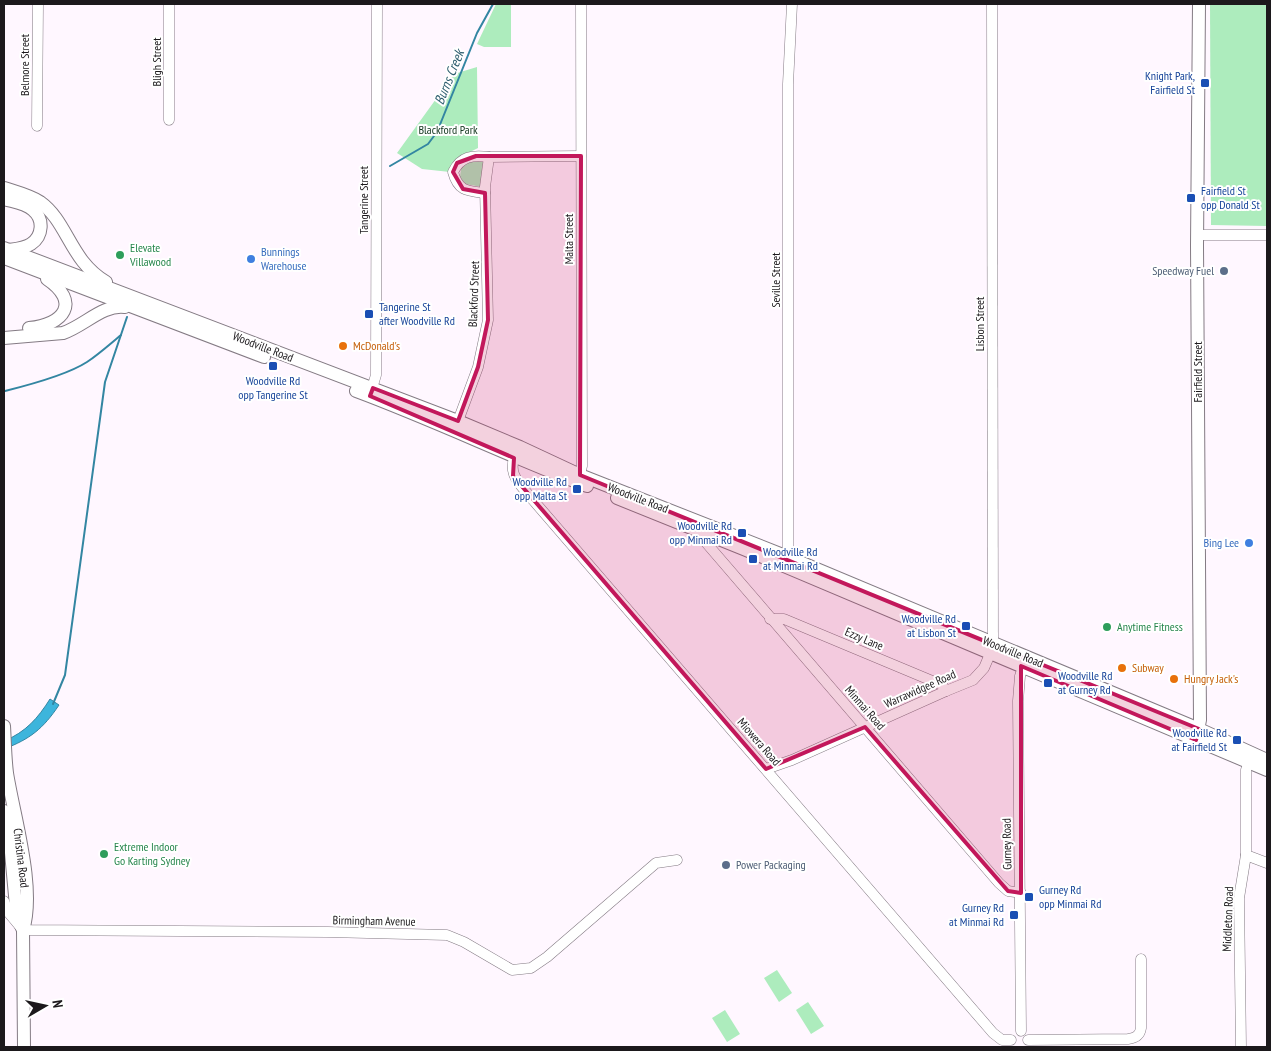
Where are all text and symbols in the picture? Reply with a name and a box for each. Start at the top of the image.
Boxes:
street label: Belmore Street [17,33,32,96]
street label: Bligh Street [149,37,164,86]
water label: Burns Creek [430,46,469,107]
place label: Knight Park, Fairfield St [1145,68,1196,97]
marker: Knight Park, Fairfield St [1199,77,1211,89]
park label: Blackford Park [418,122,478,137]
street label: Tangerine Street [356,165,371,234]
place label: Fairfield St opp Donald St [1201,183,1260,212]
marker: Fairfield St opp Donald St [1185,192,1197,204]
street label: Malta Street [561,213,576,264]
place label: Elevate Villawood [129,240,171,269]
place label: Bunnings Warehouse [261,244,306,273]
marker: Elevate Villawood [114,249,126,261]
street label: Seville Street [768,252,783,308]
marker: Bunnings Warehouse [245,253,257,265]
street label: Blackford Street [465,260,482,327]
place label: Speedway Fuel [1152,263,1214,278]
marker: Speedway Fuel [1218,265,1230,277]
street label: Lisbon Street [972,296,987,351]
place label: Tangerine St after Woodville Rd [379,299,455,328]
marker: Tangerine St after Woodville Rd [363,308,375,320]
street label: Woodville Road [231,328,296,365]
place label: McDonald's [353,338,400,353]
marker: McDonald's [337,340,349,352]
street label: Fairfield Street [1190,341,1205,403]
marker: Woodville Rd opp Tangerine St [267,360,279,372]
place label: Woodville Rd opp Tangerine St [238,373,308,402]
place label: Woodville Rd opp Malta St [512,474,568,503]
street label: Woodville Road [606,479,671,516]
marker: Woodville Rd opp Malta St [571,483,583,495]
place label: Woodville Rd opp Minmai Rd [670,518,732,547]
marker: Woodville Rd opp Minmai Rd [736,527,748,539]
place label: Bing Lee [1203,535,1239,550]
marker: Bing Lee [1243,537,1255,549]
place label: Woodville Rd at Minmai Rd [763,544,818,573]
marker: Woodville Rd at Minmai Rd [747,553,759,565]
place label: Woodville Rd at Lisbon St [901,611,957,640]
place label: Anytime Fitness [1117,619,1183,634]
marker: Woodville Rd at Lisbon St [960,620,972,632]
marker: Anytime Fitness [1101,621,1113,633]
street label: Ezzy Lane [843,624,886,653]
street label: Woodville Road [981,633,1046,670]
place label: Subway [1132,660,1164,675]
marker: Subway [1116,662,1128,674]
street label: Warrawidgee Road [882,666,958,711]
place label: Woodville Rd at Gurney Rd [1058,668,1113,697]
place label: Hungry Jack's [1184,671,1238,686]
marker: Hungry Jack's [1168,673,1180,685]
marker: Woodville Rd at Gurney Rd [1042,677,1054,689]
street label: Minmai Road [842,682,889,733]
street label: Miowera Road [735,715,784,769]
place label: Woodville Rd at Fairfield St [1172,725,1228,754]
marker: Woodville Rd at Fairfield St [1231,734,1243,746]
street label: Gurney Road [999,818,1014,870]
street label: Christina Road [10,827,33,888]
place label: Extreme Indoor Go Karting Sydney [114,839,190,868]
marker: Extreme Indoor Go Karting Sydney [98,848,110,860]
place label: Power Packaging [736,857,806,872]
marker: Power Packaging [720,859,732,871]
place label: Gurney Rd opp Minmai Rd [1039,882,1101,911]
street label: Middleton Road [1219,886,1236,952]
marker: Gurney Rd opp Minmai Rd [1023,891,1035,903]
place label: Gurney Rd at Minmai Rd [949,900,1004,929]
marker: Gurney Rd at Minmai Rd [1008,909,1020,921]
street label: Birmingham Avenue [332,912,416,929]
north arrow [20,981,70,1031]
text: N [48,999,67,1009]

